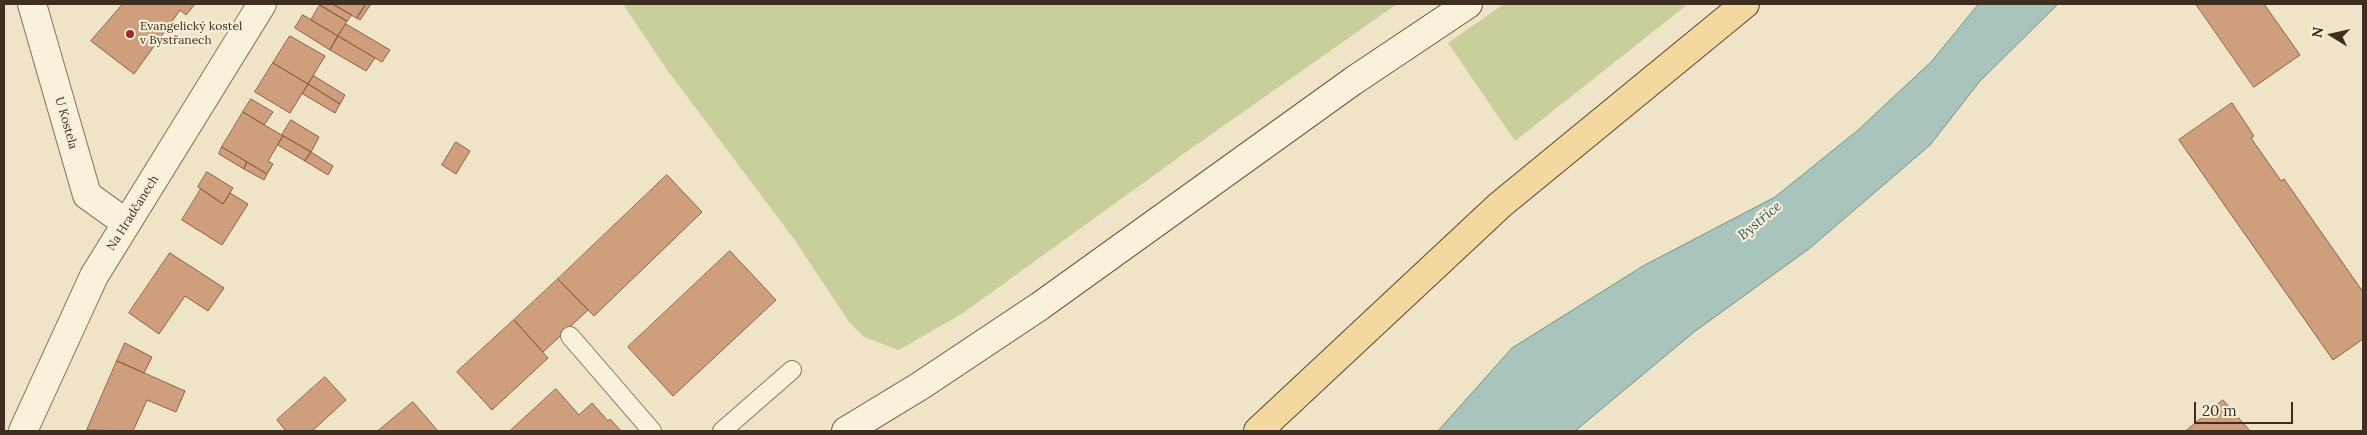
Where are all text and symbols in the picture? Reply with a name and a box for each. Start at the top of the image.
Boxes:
north arrow [2307,10,2357,60]
place label: Evangelický kostel v Bystřanech [140,20,242,48]
text: N [2307,26,2327,39]
marker: Evangelický kostel v Bystřanech [124,28,136,40]
street label: U Kostela [52,95,80,151]
street label: Na Hradčanech [104,173,162,253]
water label: Bystřice [1735,198,1785,244]
scale bar [2197,392,2296,424]
text: 20 m [2202,401,2237,420]

